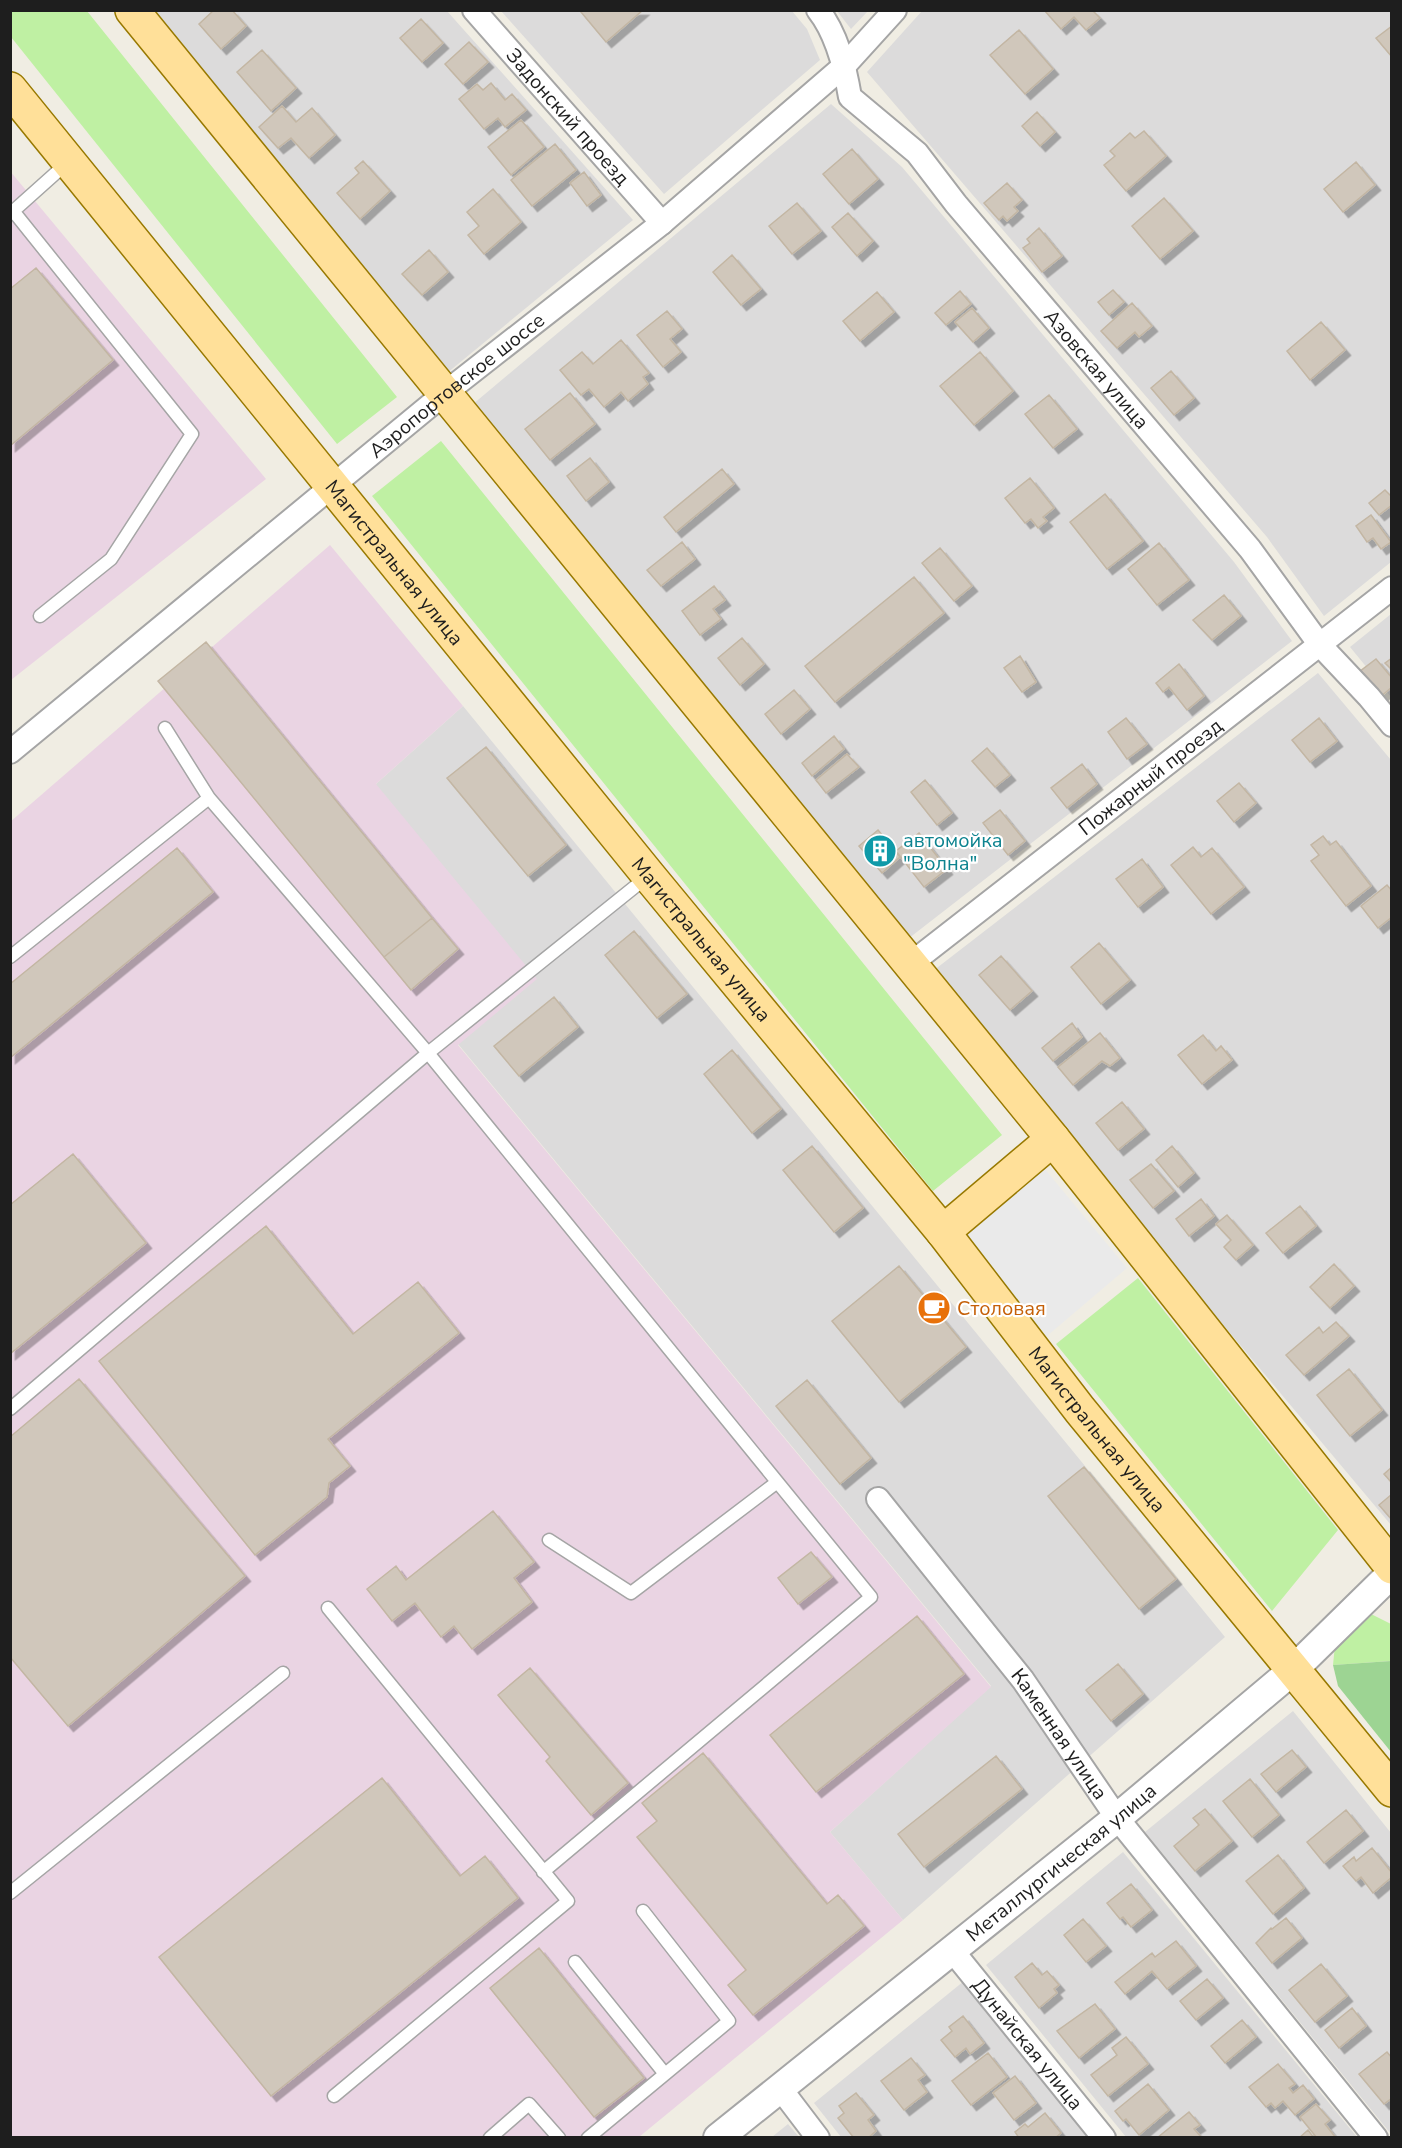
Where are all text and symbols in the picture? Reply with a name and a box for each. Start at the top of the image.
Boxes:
street label: Задонский проезд [500,42,636,191]
street label: Азовская улица [1038,304,1155,435]
street label: Аэропортовское шоссе [363,307,550,464]
street label: Магистральная улица [319,474,469,651]
street label: Пожарный проезд [1073,712,1228,842]
place label: автомойка "Волна" [903,827,1003,877]
building icon: автомойка "Волна" [862,833,898,869]
street label: Магистральная улица [625,852,777,1028]
cafe icon: Столовая [916,1290,952,1326]
place label: Столовая [957,1295,1046,1322]
street label: Магистральная улица [1022,1341,1172,1518]
street label: Каменная улица [1005,1663,1114,1805]
street label: Металлургическая улица [960,1778,1162,1948]
street label: Дунайская улица [966,1973,1089,2116]

